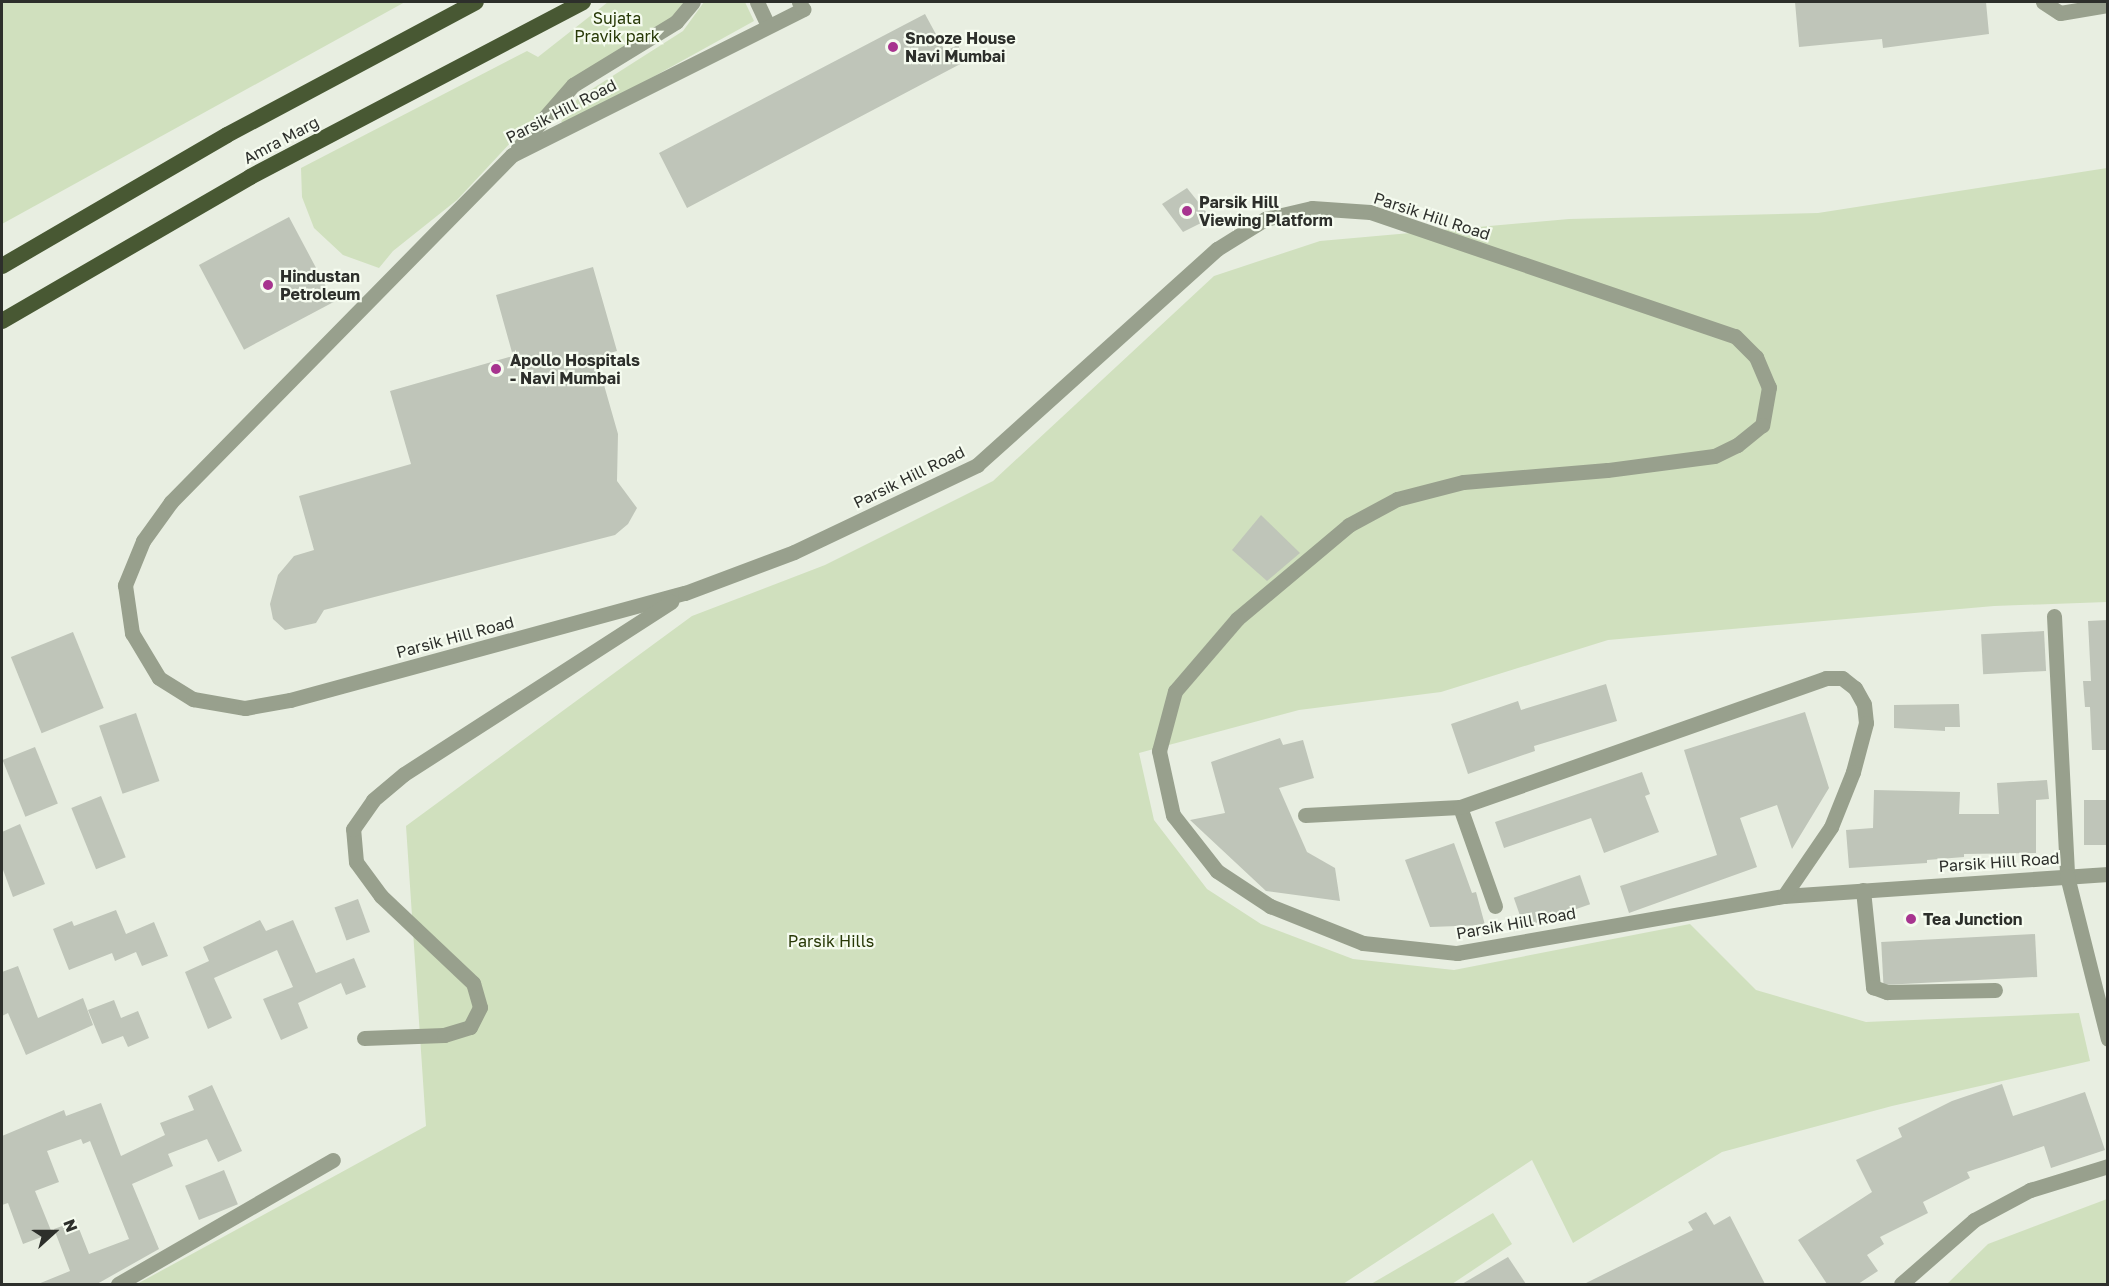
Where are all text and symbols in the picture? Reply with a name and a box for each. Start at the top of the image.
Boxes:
park label: Sujata Pravik park [574,8,660,46]
place label: Snooze House Navi Mumbai [905,28,1016,66]
marker: Snooze House Navi Mumbai [886,40,900,54]
street label: Parsik Hill Road [503,75,619,147]
street label: Amra Marg [240,112,322,168]
street label: Parsik Hill Road [1371,188,1493,244]
place label: Parsik Hill Viewing Platform [1199,192,1333,230]
marker: Parsik Hill Viewing Platform [1180,204,1194,218]
place label: Hindustan Petroleum [280,266,360,304]
marker: Hindustan Petroleum [261,278,275,292]
place label: Apollo Hospitals - Navi Mumbai [510,350,640,388]
marker: Apollo Hospitals - Navi Mumbai [487,360,505,378]
street label: Parsik Hill Road [850,442,968,512]
street label: Parsik Hill Road [394,612,516,662]
street label: Parsik Hill Road [1938,848,2060,876]
street label: Parsik Hill Road [1455,903,1577,943]
place label: Tea Junction [1923,909,2022,929]
marker: Tea Junction [1904,912,1918,926]
park label: Parsik Hills [788,931,874,951]
north arrow [24,1202,84,1262]
text: N [59,1216,82,1235]

